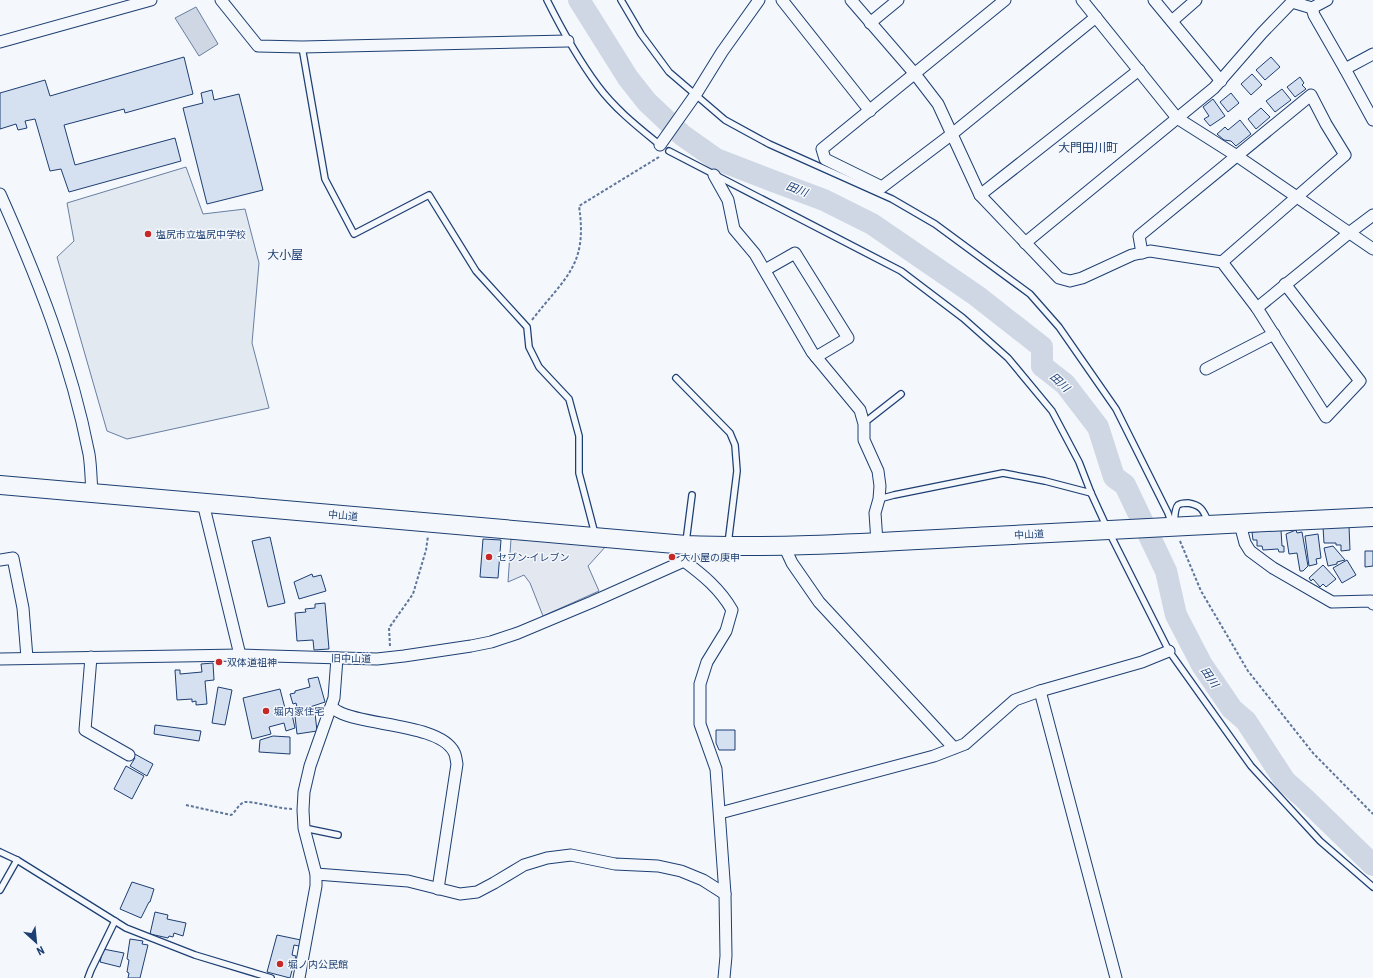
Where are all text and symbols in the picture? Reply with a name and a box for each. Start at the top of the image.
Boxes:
district label: 大門田川町 [1058,141,1118,155]
water label: 田川 [784,179,810,200]
marker: 塩尻市立塩尻中学校 [143,229,153,239]
place label: 塩尻市立塩尻中学校 [156,229,246,240]
district label: 大小屋 [267,248,303,262]
water label: 田川 [1047,370,1073,395]
street label: 中山道 [328,509,358,522]
street label: 中山道 [1014,528,1044,541]
marker: セブン-イレブン [484,552,494,562]
place label: セブン-イレブン [497,552,569,563]
marker: 大小屋の庚申 [667,552,677,562]
place label: 大小屋の庚申 [680,552,740,563]
street label: 旧中山道 [331,653,371,664]
marker: 双体道祖神 [214,657,224,667]
place label: 双体道祖神 [227,657,277,668]
water label: 田川 [1198,665,1222,691]
marker: 堀内家住宅 [261,706,271,716]
place label: 堀内家住宅 [274,706,324,717]
north arrow [16,922,56,962]
text: N [34,943,46,958]
marker: 堀ノ内公民館 [275,959,285,969]
place label: 堀ノ内公民館 [288,959,348,970]

